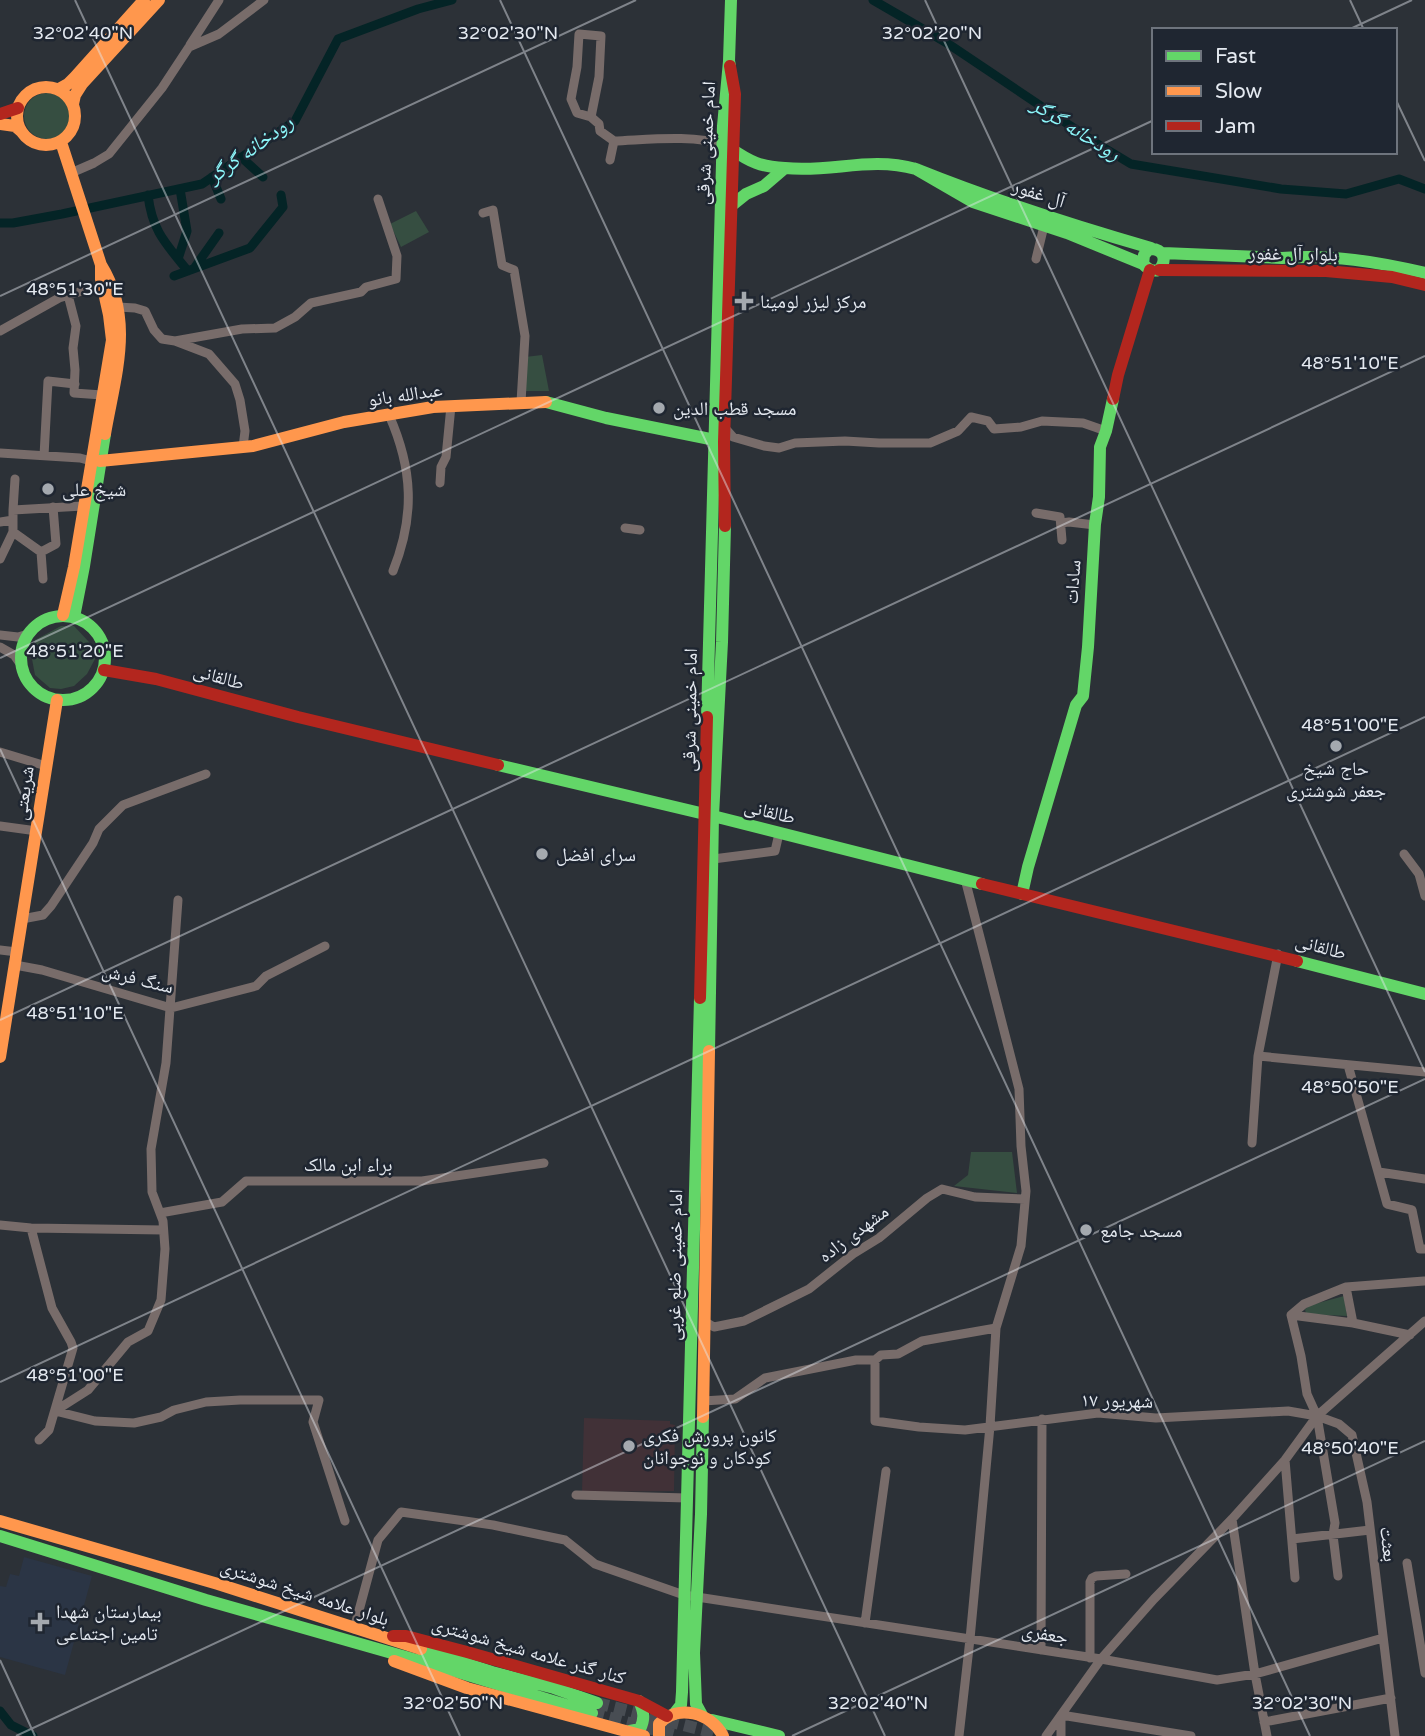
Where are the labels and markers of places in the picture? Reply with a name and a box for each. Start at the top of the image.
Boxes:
marker: مرکز لیزر لومینا [734,291,754,311]
place label: مرکز لیزر لومینا [760,291,866,313]
place label: مسجد قطب الدین [673,398,796,420]
marker: مسجد قطب الدین [651,400,667,416]
place label: شیخ علی [62,479,126,502]
marker: شیخ علی [40,481,56,497]
marker: حاج شیخ جعفر شوشتری [1328,738,1344,754]
place label: حاج شیخ جعفر شوشتری [1286,758,1386,802]
place label: سرای افضل [556,844,636,866]
marker: سرای افضل [534,846,550,862]
place label: مسجد جامع [1100,1220,1182,1243]
marker: مسجد جامع [1078,1222,1094,1238]
place label: کانون پرورش فکری کودکان و نوجوانان [643,1425,777,1469]
marker: کانون پرورش فکری کودکان و نوجوانان [621,1438,637,1454]
place label: بیمارستان شهدا تامین اجتماعی [56,1601,162,1645]
marker: بیمارستان شهدا تامین اجتماعی [30,1612,50,1632]

